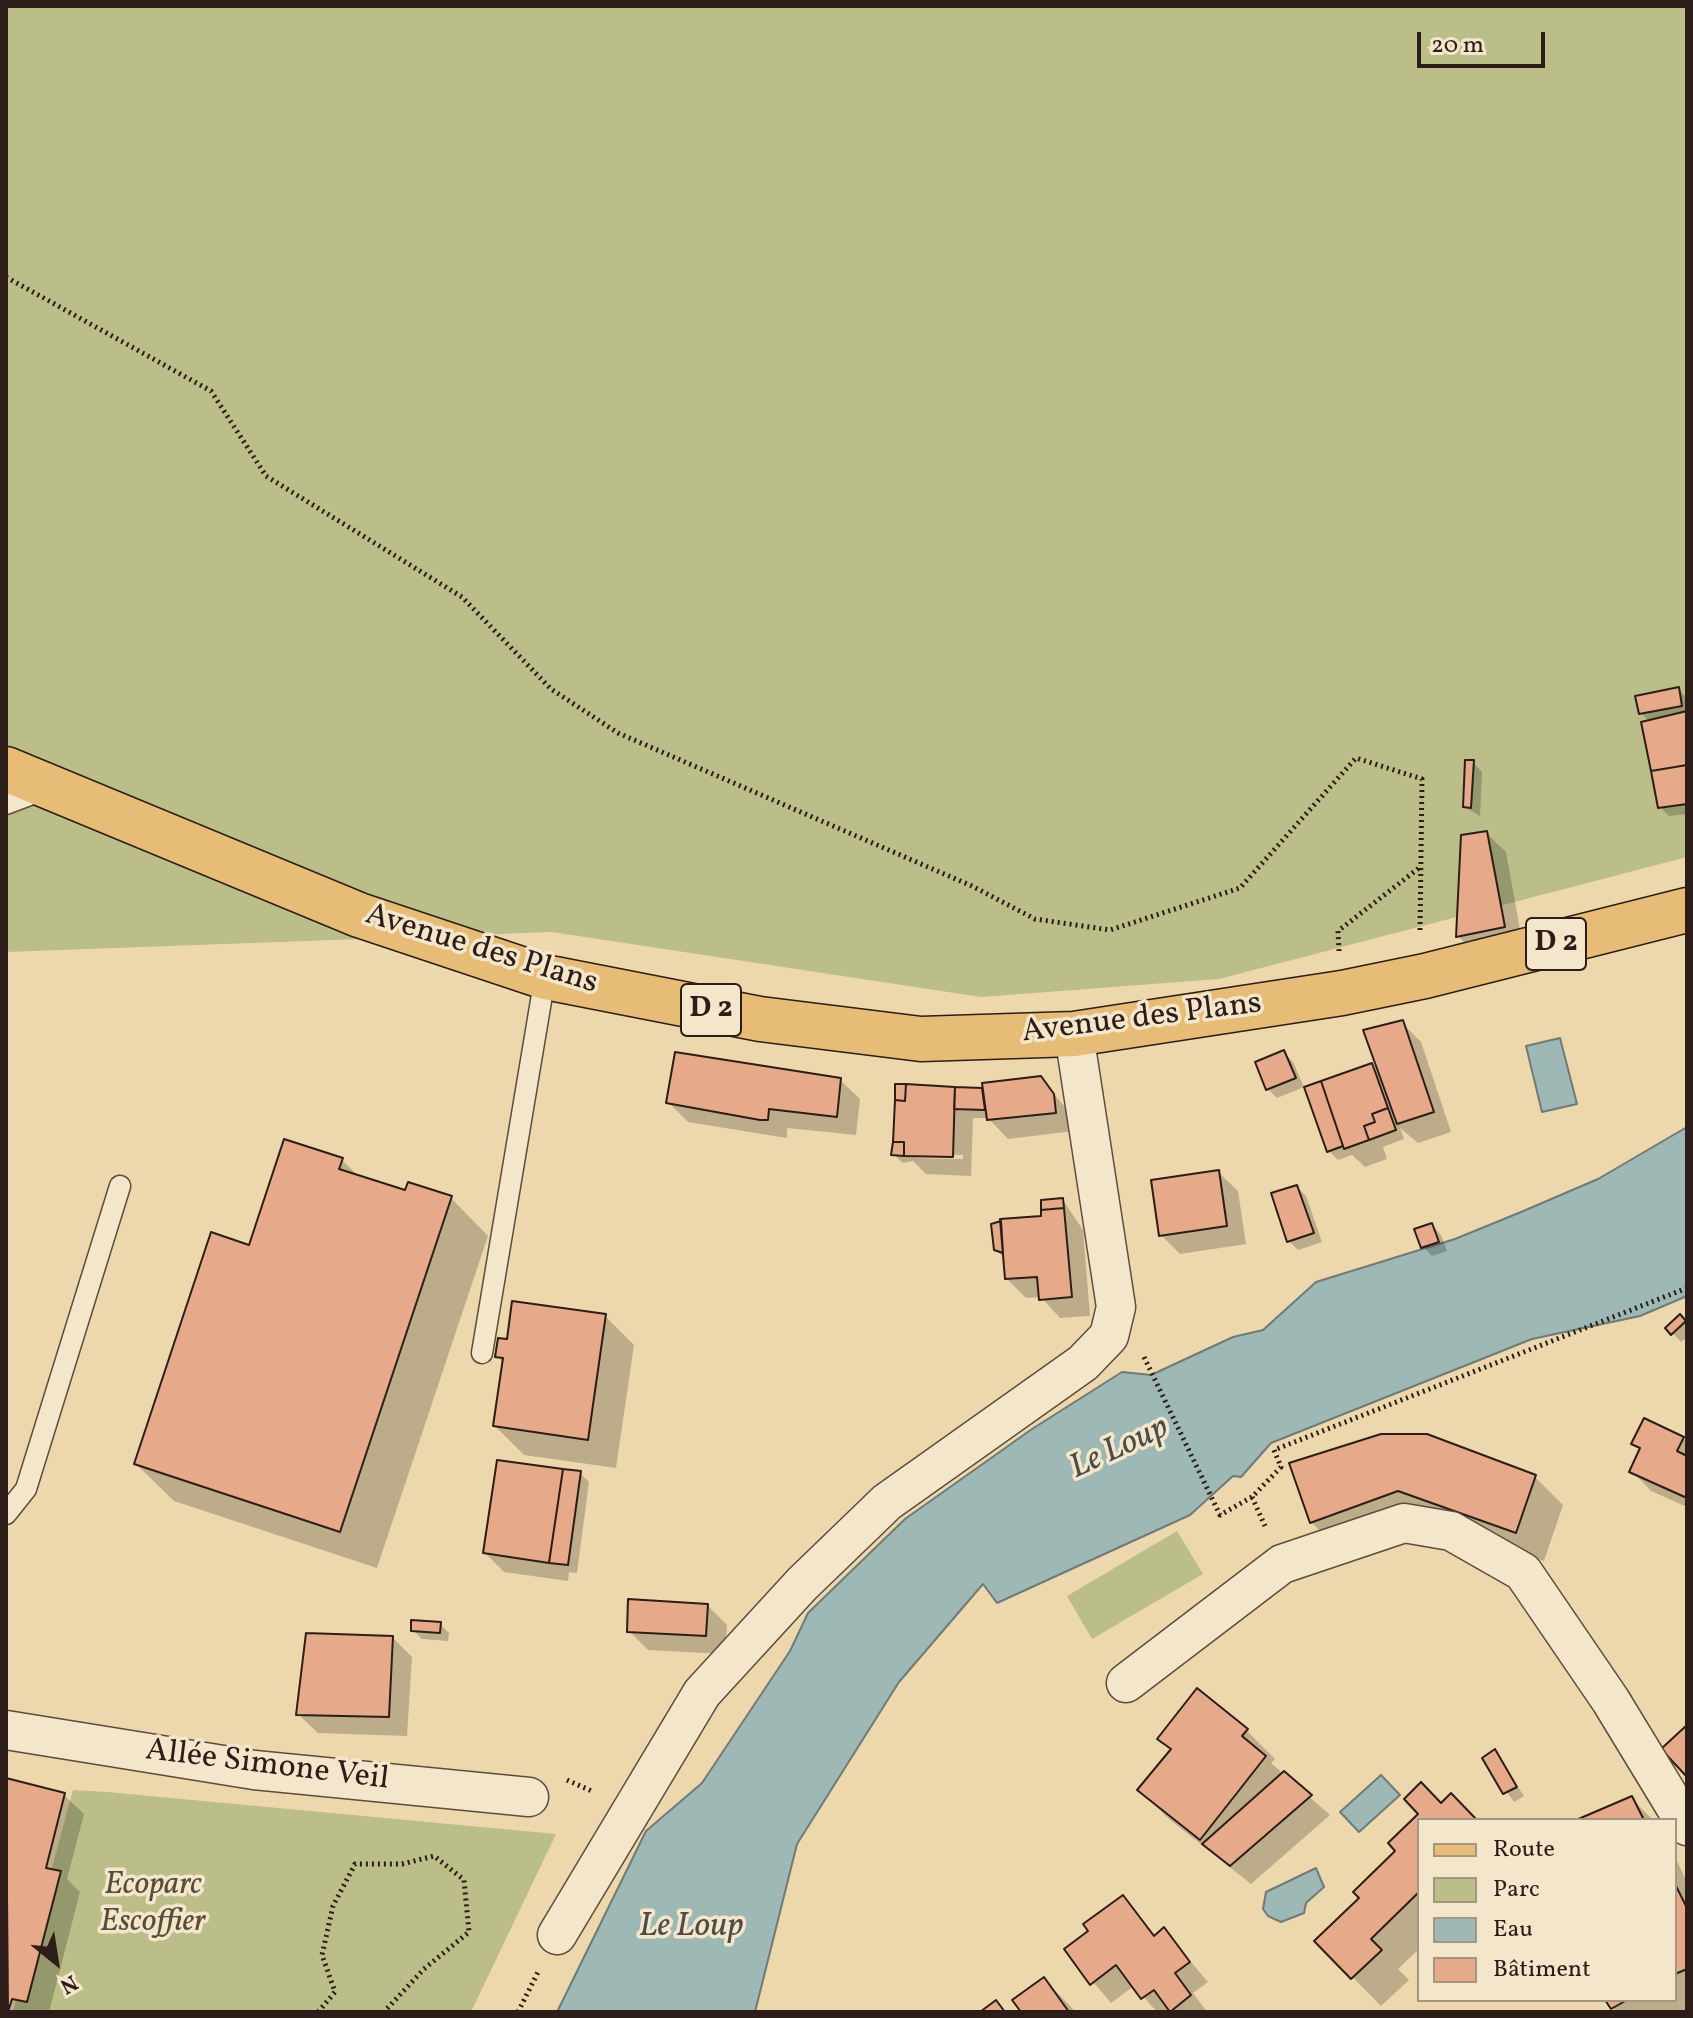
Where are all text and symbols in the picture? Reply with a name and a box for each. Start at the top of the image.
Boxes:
scale bar [1421,16,1549,66]
text: 20 m [1431,29,1484,63]
street label: Avenue des Plans [360,897,602,1005]
road number: D 2 [1526,918,1586,970]
road number: D 2 [681,984,741,1036]
street label: Avenue des Plans [1020,986,1264,1054]
water label: Le Loup [1064,1409,1176,1491]
street label: Allée Simone Veil [143,1733,391,1801]
legend [1417,1818,1677,2002]
text: Route [1493,1833,1555,1867]
park label: Ecoparc Escoffier [100,1868,206,1943]
text: Parc [1493,1873,1540,1907]
water label: Le Loup [639,1909,743,1949]
text: Eau [1493,1913,1533,1947]
north arrow [16,1922,96,2002]
text: Bâtiment [1493,1953,1591,1987]
text: N [54,1966,83,2001]

